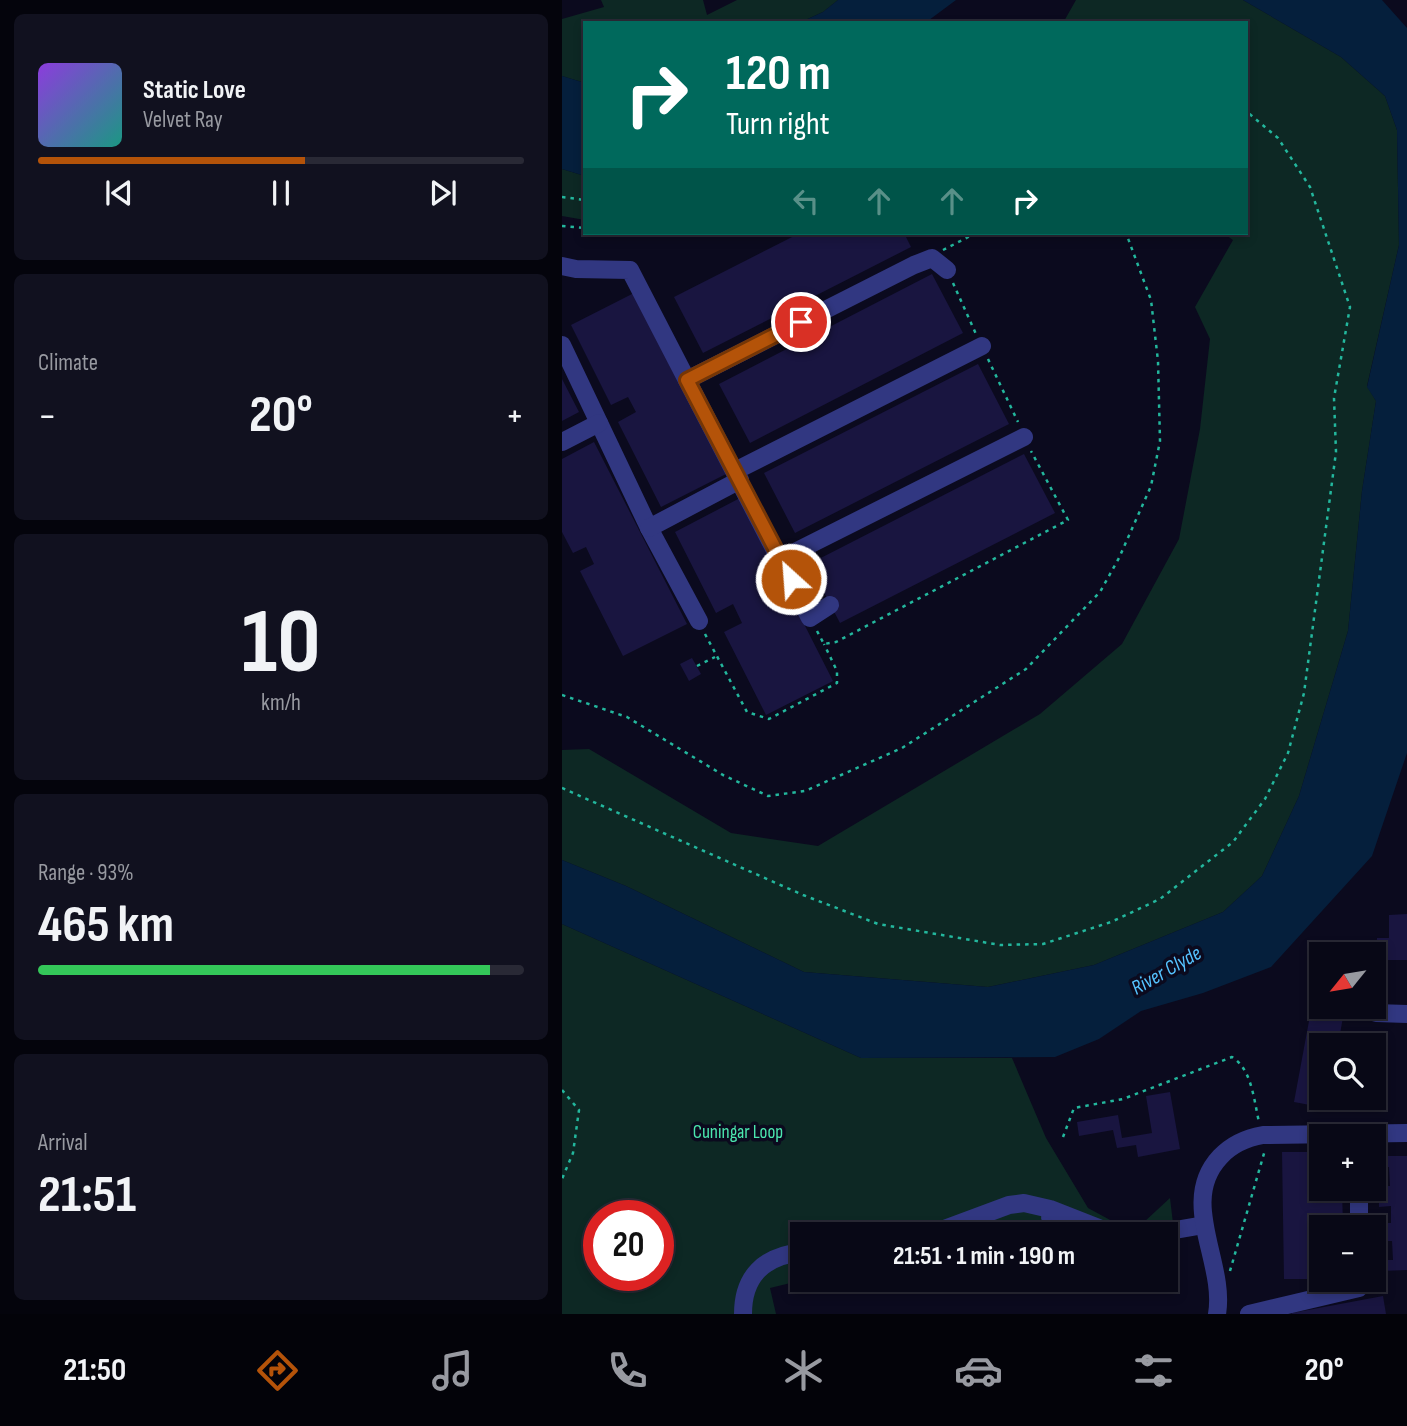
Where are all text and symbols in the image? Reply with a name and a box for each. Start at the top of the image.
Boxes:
text: 120 m [726,45,831,104]
icon: right [611,49,702,140]
text: Static Love [143,75,246,106]
text: Turn right [726,105,830,144]
text: Velvet Ray [143,106,223,134]
icon: previous [100,174,138,212]
icon: pause [262,174,300,212]
icon: next [424,174,462,212]
icon: left [787,182,825,220]
icon: ahead [860,182,898,220]
icon: ahead [933,182,971,220]
icon: right [1006,182,1044,220]
pin [771,292,831,352]
icon: arrive [782,303,820,341]
text: Climate [38,349,98,377]
text: 20° [249,384,313,447]
text: − [38,394,57,439]
text: + [505,394,524,439]
position arrow [754,542,828,616]
text: 10 [242,589,321,698]
text: km/h [261,689,301,717]
text: Range · 93% [38,859,134,887]
text: 465 km [38,894,174,957]
water label: River Clyde [1127,940,1206,1000]
north arrow [1309,942,1386,1018]
map controls [1309,942,1386,1292]
button: search [1309,1033,1386,1110]
park label: Cuningar Loop [693,1121,783,1144]
button: + [1309,1124,1386,1201]
text: Arrival [38,1129,87,1157]
text: 21:51 [38,1164,136,1227]
speed limit sign: 20 [583,1200,674,1291]
button: − [1309,1215,1386,1292]
text: 21:51 · 1 min · 190 m [893,1241,1075,1272]
icon: directions [253,1346,302,1395]
icon: music [428,1346,477,1395]
icon: phone [603,1346,652,1395]
icon: climate [779,1346,828,1395]
icon: car [954,1346,1003,1395]
icon: filters [1129,1346,1178,1395]
text: 21:50 [63,1351,126,1390]
text: 20° [1304,1351,1344,1390]

